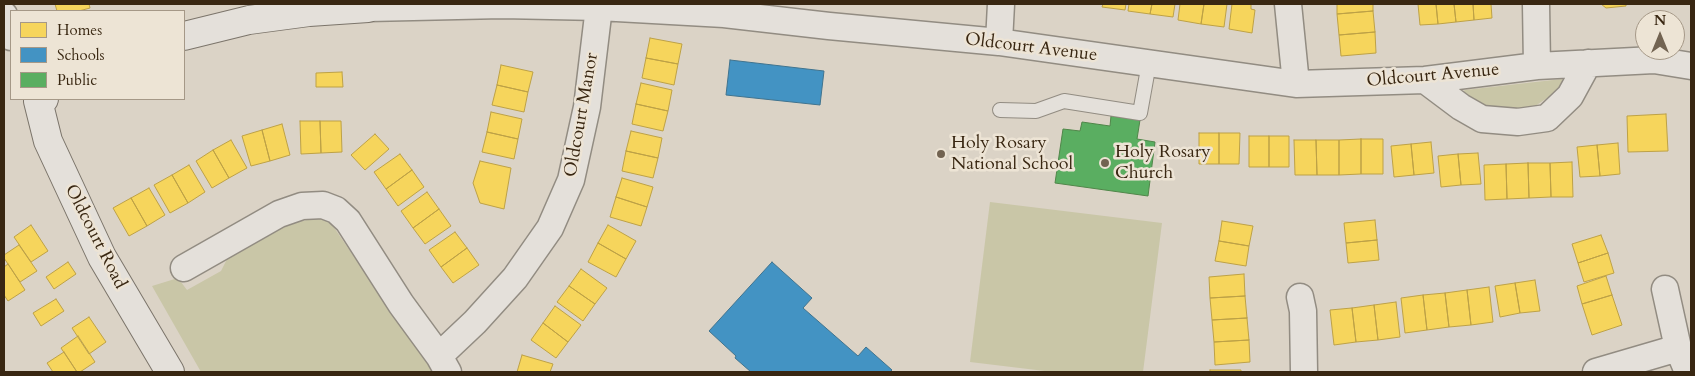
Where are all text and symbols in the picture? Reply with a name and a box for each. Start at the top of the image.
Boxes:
legend [10,10,185,100]
north arrow [1635,10,1685,60]
text: N [1654,11,1666,30]
text: Homes [57,20,102,40]
street label: Oldcourt Avenue [964,29,1098,67]
text: Schools [57,45,105,65]
street label: Oldcourt Manor [560,51,604,179]
street label: Oldcourt Avenue [1366,59,1500,93]
text: Public [57,70,97,90]
place label: Holy Rosary National School [951,133,1073,176]
place label: Holy Rosary Church [1115,142,1211,184]
marker: Holy Rosary National School [935,148,947,160]
marker: Holy Rosary Church [1099,157,1111,169]
street label: Oldcourt Road [59,181,131,293]

